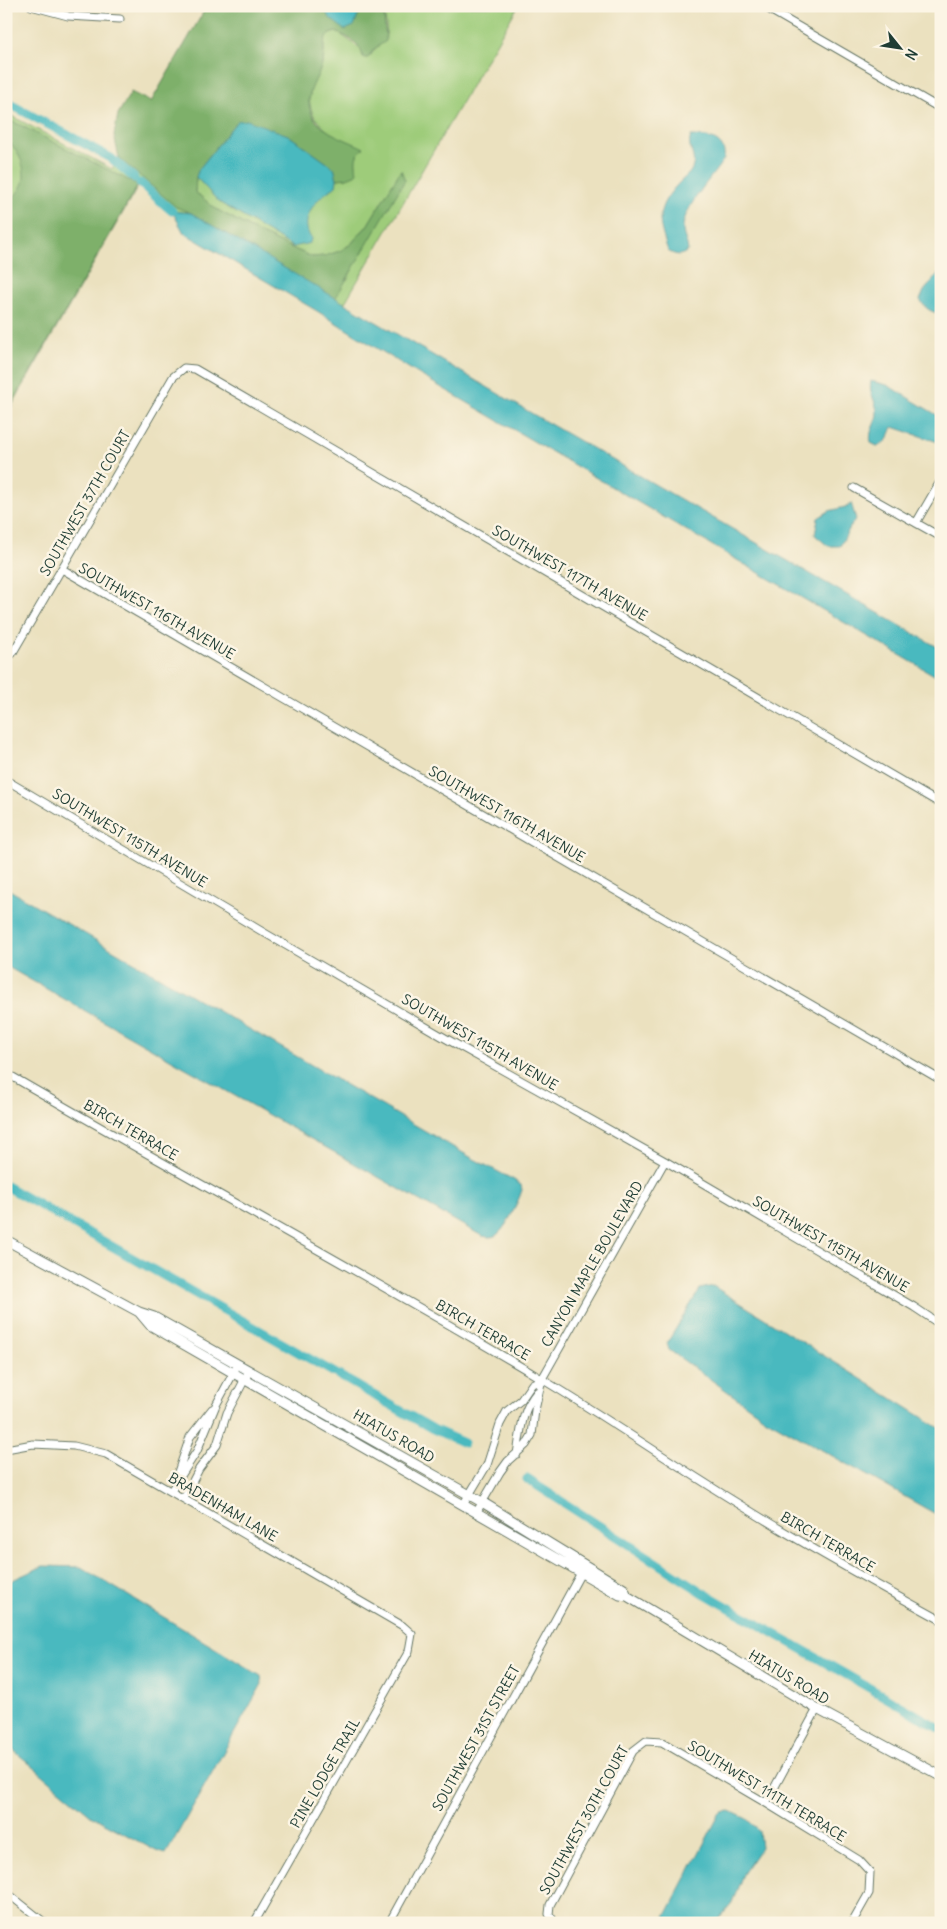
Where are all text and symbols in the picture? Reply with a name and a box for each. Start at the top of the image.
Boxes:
north arrow [874,22,924,72]
text: N [901,46,921,63]
street label: SOUTHWEST 37TH COURT [36,427,134,579]
street label: SOUTHWEST 117TH AVENUE [489,521,651,625]
street label: SOUTHWEST 116TH AVENUE [76,559,238,663]
street label: SOUTHWEST 116TH AVENUE [426,762,588,866]
street label: SOUTHWEST 115TH AVENUE [49,785,211,891]
street label: SOUTHWEST 115TH AVENUE [399,990,561,1094]
street label: BIRCH TERRACE [81,1096,181,1164]
street label: CANYON MAPLE BOULEVARD [537,1178,647,1350]
street label: SOUTHWEST 115TH AVENUE [750,1192,912,1296]
street label: BIRCH TERRACE [433,1296,533,1364]
street label: HIATUS ROAD [350,1405,438,1467]
street label: BRADENHAM LANE [165,1468,281,1546]
street label: BIRCH TERRACE [778,1508,878,1576]
street label: HIATUS ROAD [745,1646,833,1708]
street label: SOUTHWEST 31ST STREET [428,1662,524,1814]
street label: PINE LODGE TRAIL [286,1714,364,1831]
street label: SOUTHWEST 111TH TERRACE [684,1736,850,1846]
street label: SOUTHWEST 30TH COURT [535,1742,633,1898]

